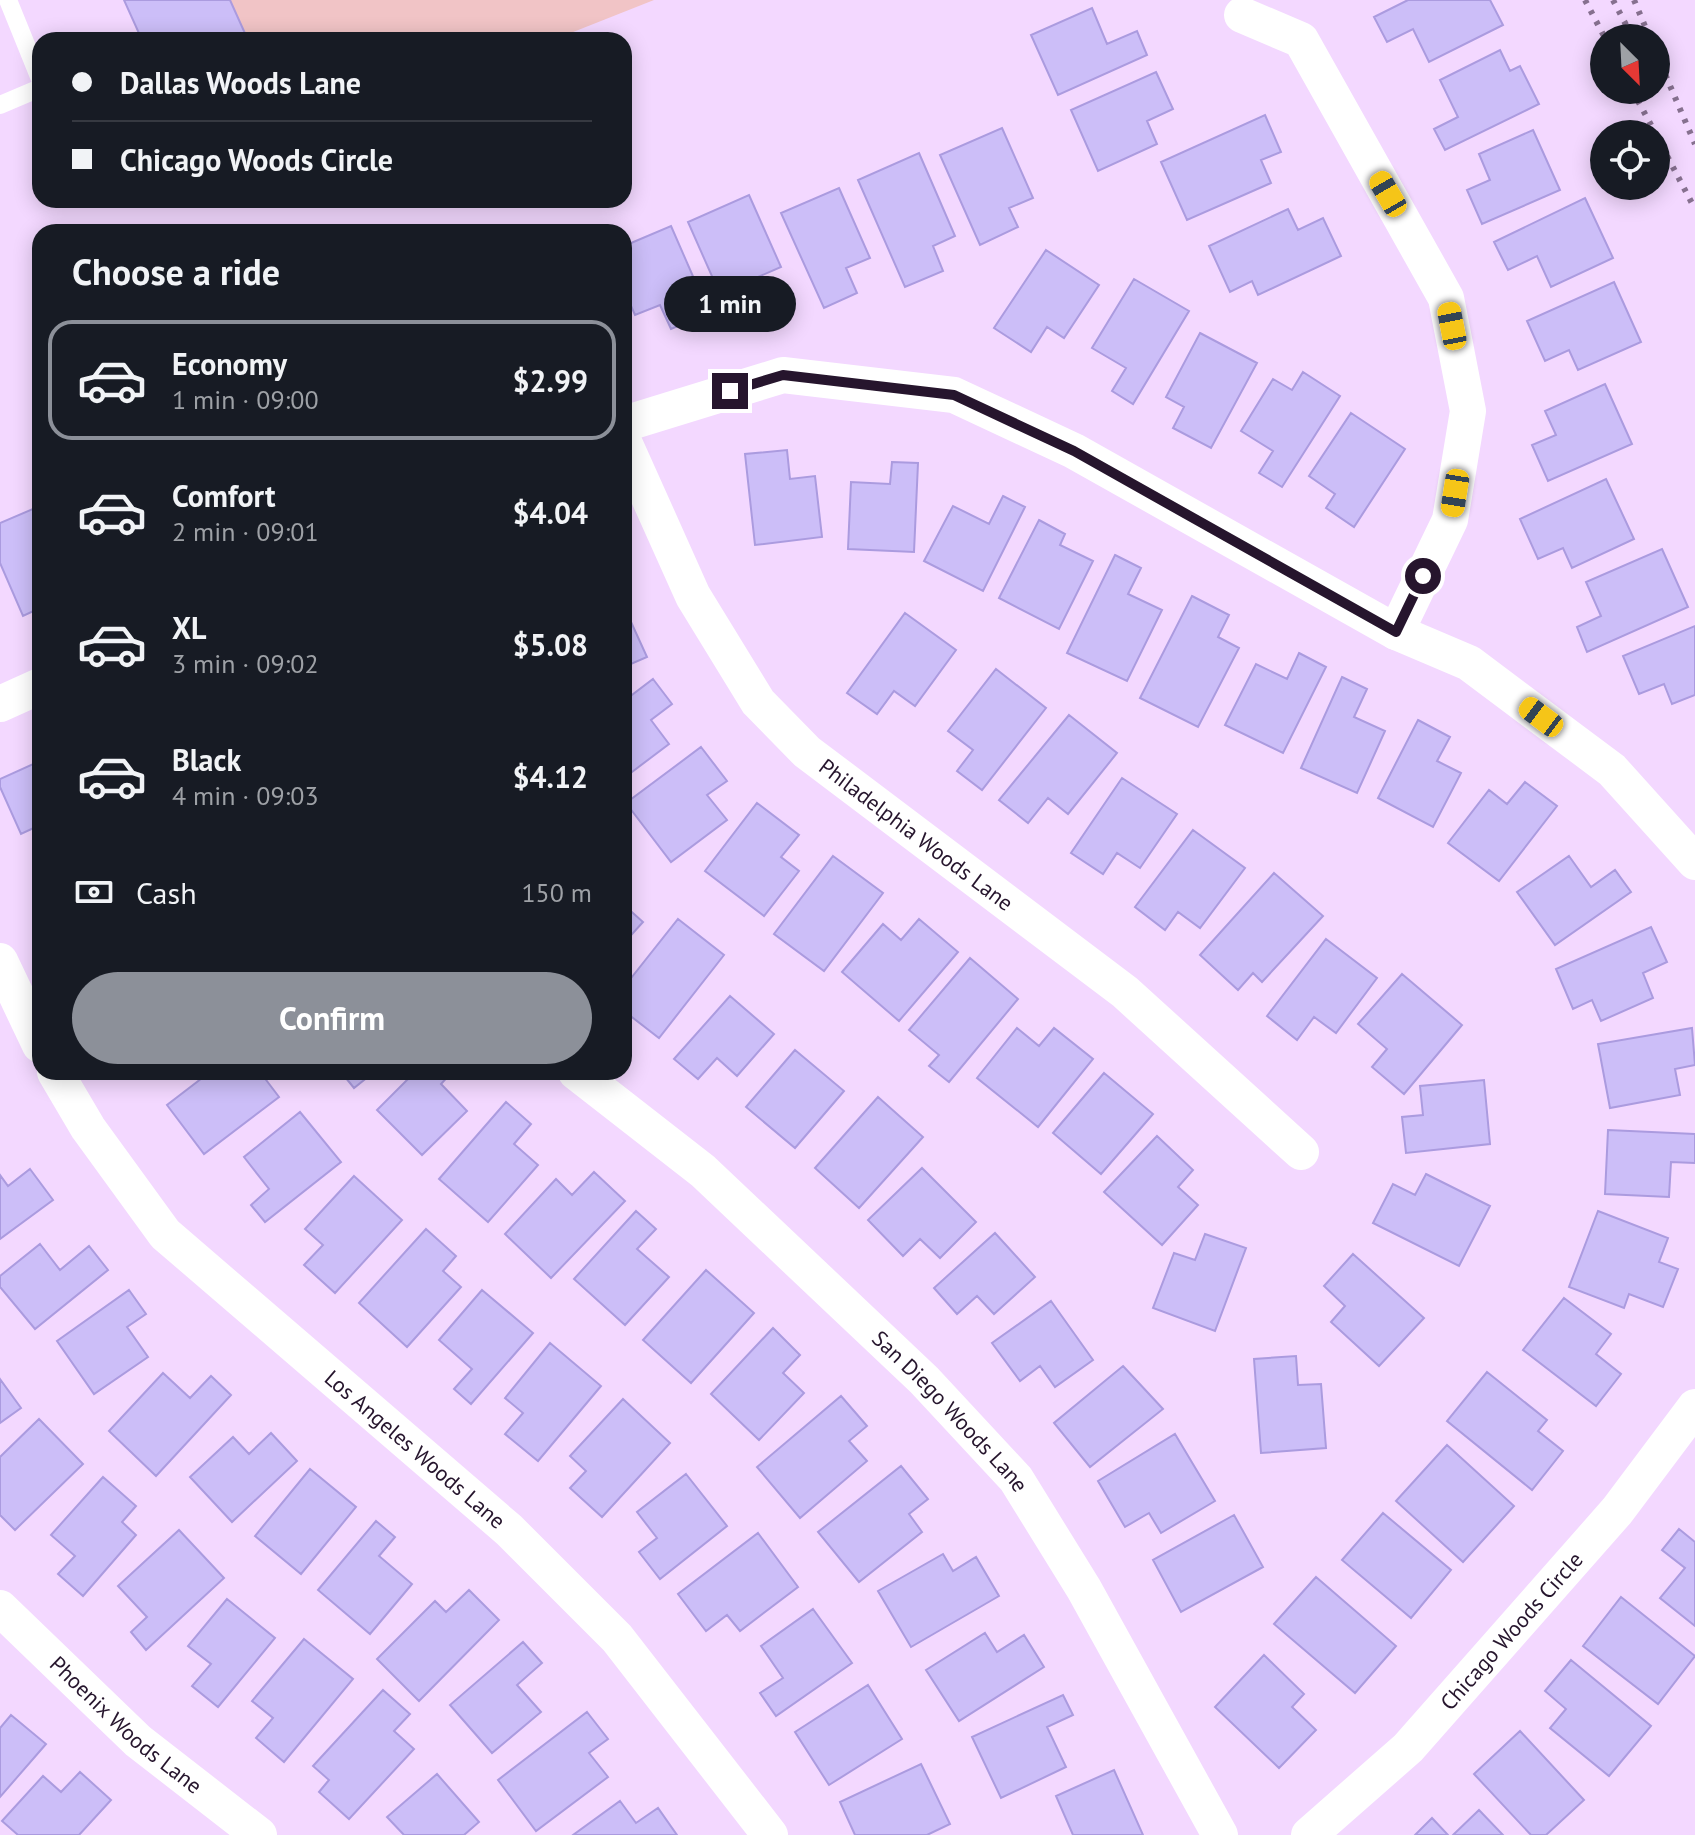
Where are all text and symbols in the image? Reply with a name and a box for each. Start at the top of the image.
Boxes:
north arrow [1590,24,1670,104]
map controls [1590,24,1670,200]
text: Dallas Woods Lane [120,63,361,102]
button: locate [1590,120,1670,200]
text: Chicago Woods Circle [120,140,393,179]
car [1366,167,1410,221]
text: Choose a ride [72,248,280,295]
callout: 1 min [664,275,796,331]
text: 1 min [698,287,762,320]
car [1436,300,1468,352]
icon: car [76,344,148,416]
text: Economy [172,344,287,383]
text: $2.99 [513,361,588,400]
route end [712,373,748,409]
text: 1 min · 09:00 [172,383,319,416]
car [1439,467,1471,519]
icon: car [76,476,148,548]
text: Comfort [172,476,275,515]
text: $4.04 [513,493,588,532]
text: 2 min · 09:01 [172,515,319,548]
route start [1405,558,1441,594]
icon: car [76,608,148,680]
text: XL [172,608,206,647]
text: $5.08 [513,625,588,664]
text: 3 min · 09:02 [172,647,319,680]
car [1515,693,1567,741]
icon: car [76,740,148,812]
text: Black [172,740,241,779]
street label: Philadelphia Woods Lane [814,752,1019,917]
text: $4.12 [513,757,588,796]
text: 4 min · 09:03 [172,779,319,812]
icon: cash [72,870,116,914]
text: Cash [136,873,197,912]
text: 150 m [521,876,592,909]
button: Confirm [72,972,592,1064]
street label: San Diego Woods Lane [866,1324,1035,1497]
street label: Los Angeles Woods Lane [319,1364,511,1535]
street label: Chicago Woods Circle [1434,1546,1589,1716]
street label: Phoenix Woods Lane [44,1650,208,1800]

